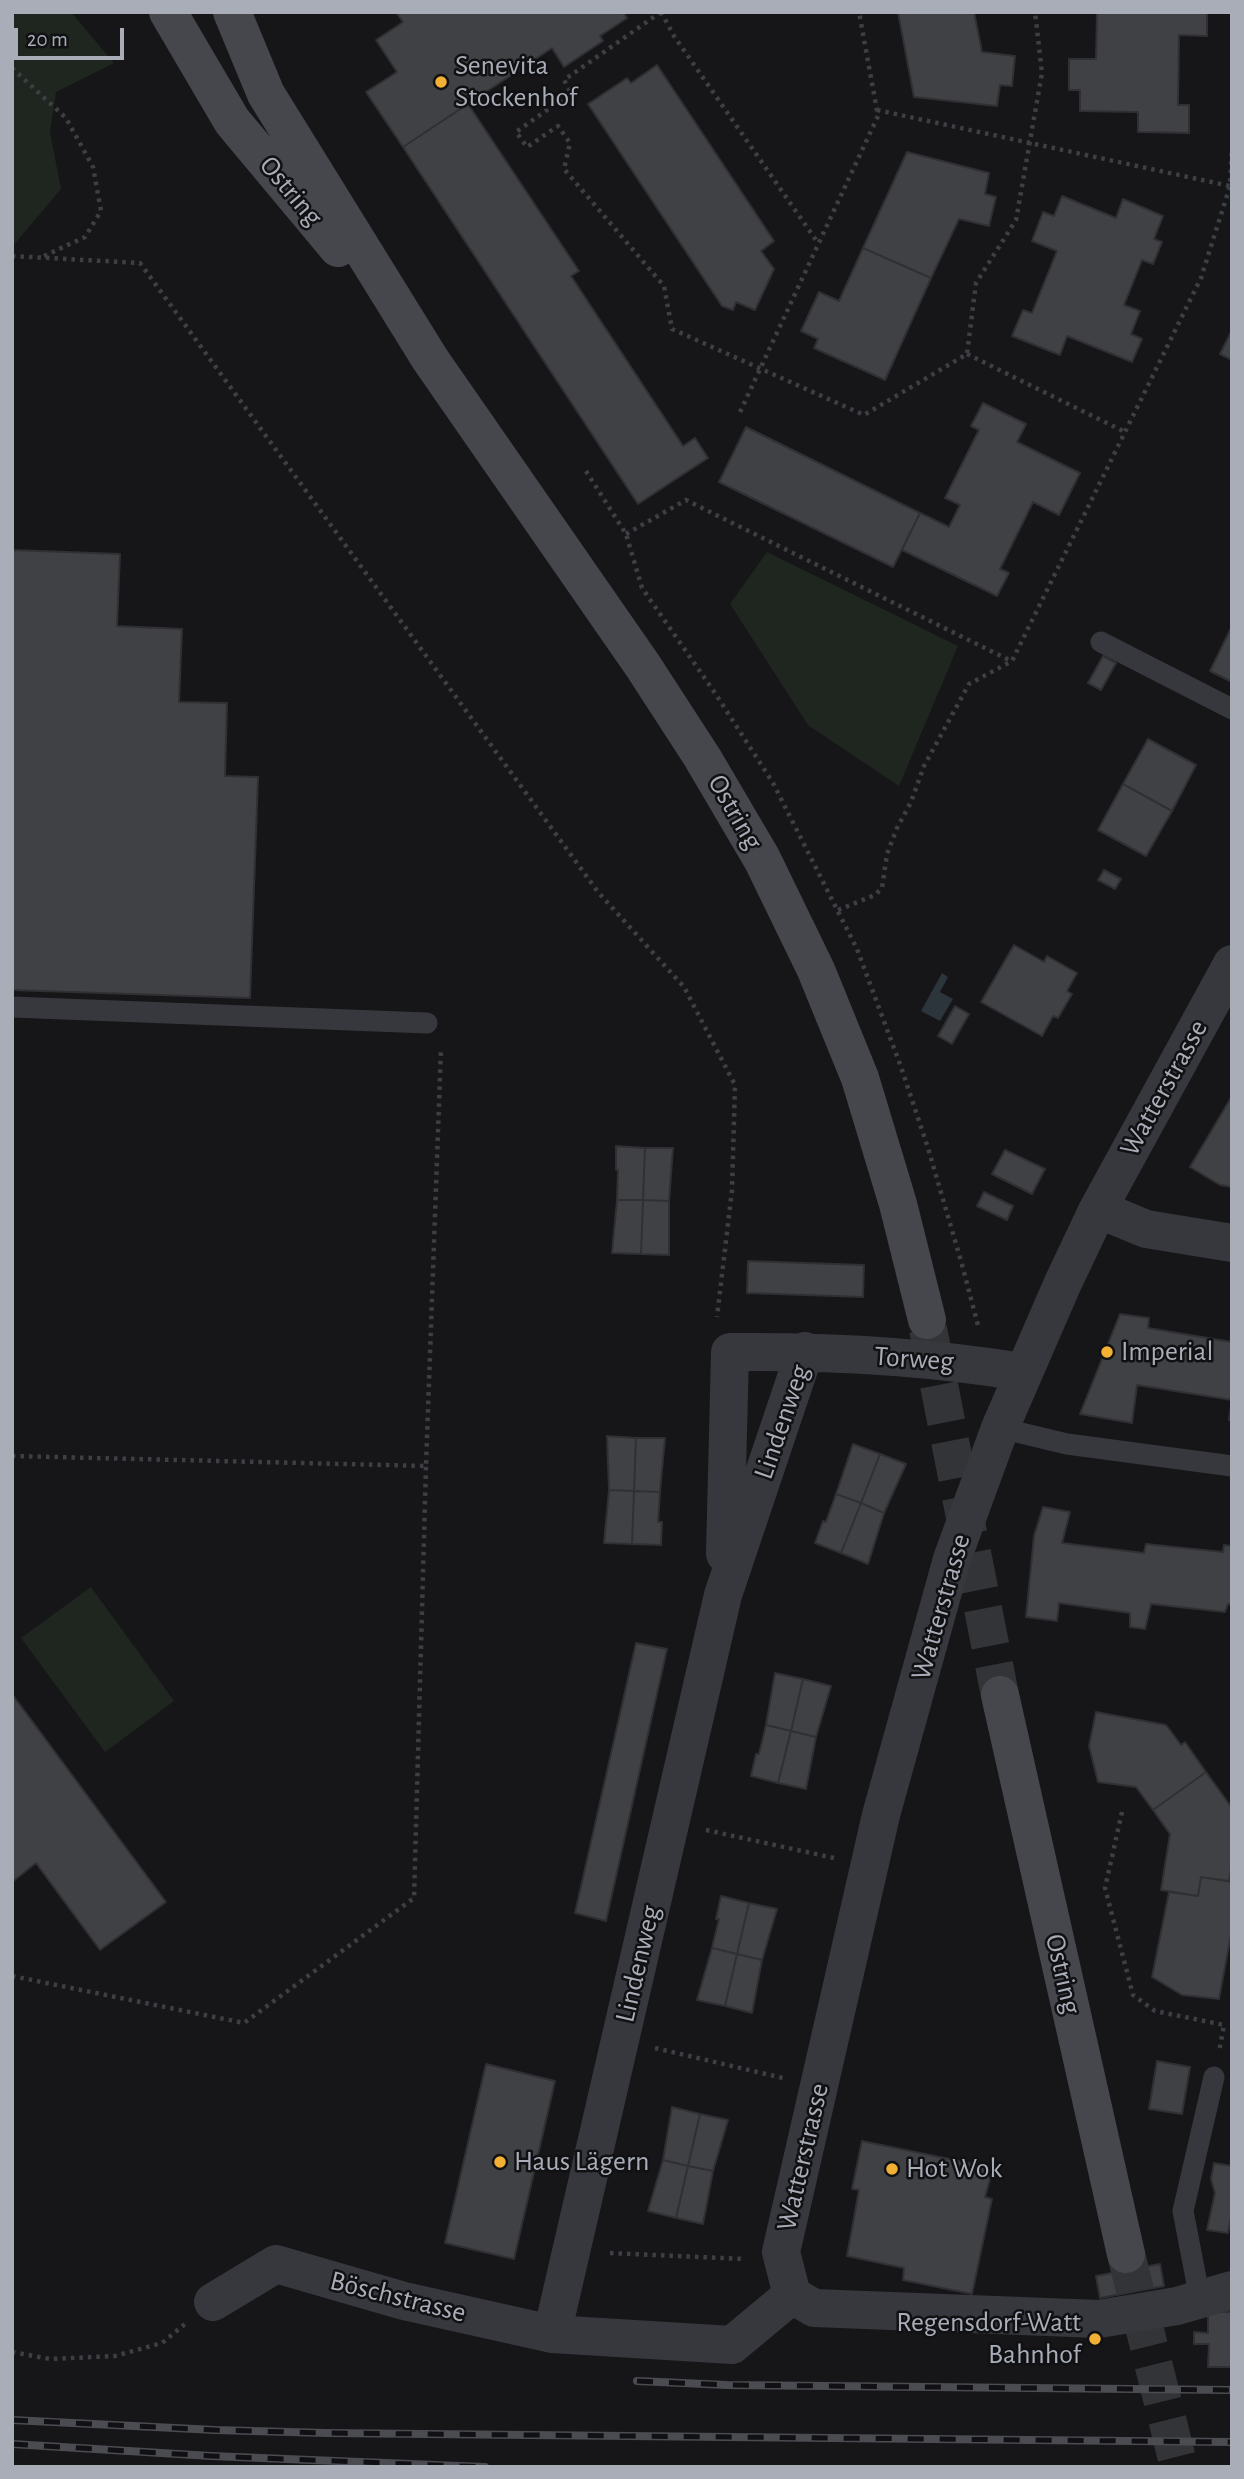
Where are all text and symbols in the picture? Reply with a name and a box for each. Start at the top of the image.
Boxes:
scale bar [18,14,128,58]
text: 20 m [27,29,68,50]
place label: Senevita Stockenhof [455,49,577,115]
marker: Senevita Stockenhof [433,74,449,90]
street label: Ostring [252,149,330,233]
street label: Ostring [700,769,770,855]
street label: Watterstrasse [1113,1014,1215,1162]
place label: Imperial [1121,1335,1213,1369]
street label: Torweg [873,1339,955,1379]
marker: Imperial [1099,1344,1115,1360]
street label: Lindenweg [747,1360,817,1484]
street label: Watterstrasse [904,1530,978,1684]
street label: Lindenweg [608,1902,668,2026]
street label: Ostring [1038,1931,1088,2017]
street label: Watterstrasse [770,2080,836,2234]
place label: Haus Lägern [514,2145,649,2179]
place label: Hot Wok [906,2152,1002,2186]
marker: Haus Lägern [492,2154,508,2170]
marker: Hot Wok [884,2161,900,2177]
street label: Böschstrasse [327,2264,469,2330]
place label: Regensdorf-Watt Bahnhof [896,2306,1081,2372]
marker: Regensdorf-Watt Bahnhof [1087,2331,1103,2347]

